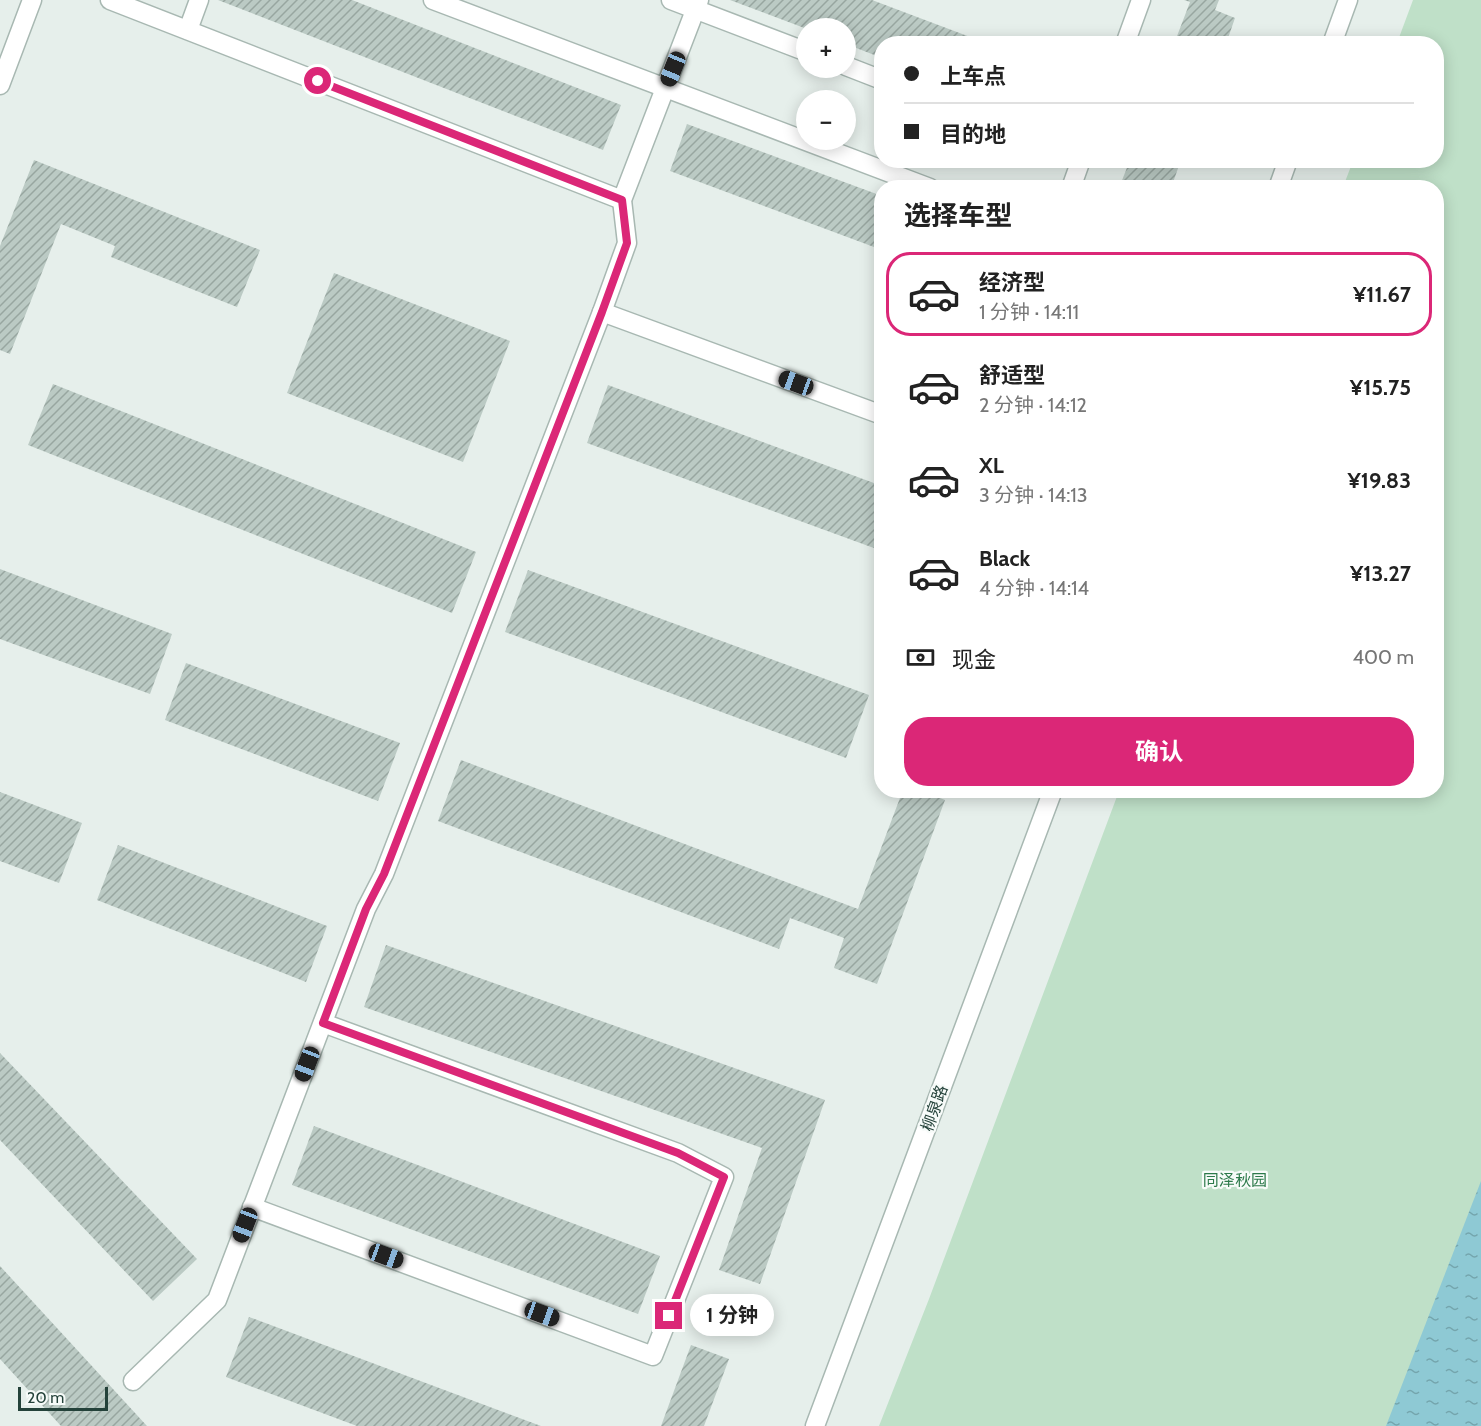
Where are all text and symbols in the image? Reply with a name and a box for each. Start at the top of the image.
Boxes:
map controls [796,18,856,150]
button: + [796,18,856,78]
car [658,49,688,89]
text: 上车点 [940,63,1006,90]
route start [304,67,331,94]
button: − [796,90,856,150]
text: 目的地 [940,121,1006,148]
text: 选择车型 [904,199,1012,232]
icon: car [907,267,961,321]
text: 经济型 [979,269,1045,296]
text: ¥11.67 [1353,281,1411,308]
text: 1 分钟 · 14:11 [979,300,1079,324]
icon: car [907,360,961,414]
text: 舒适型 [979,362,1045,389]
car [776,368,816,398]
text: ¥15.75 [1350,374,1411,401]
text: 2 分钟 · 14:12 [979,393,1087,417]
text: XL [979,452,1004,479]
icon: car [907,453,961,507]
text: ¥19.83 [1348,467,1411,494]
text: 3 分钟 · 14:13 [979,483,1088,507]
text: Black [979,545,1030,572]
icon: car [907,546,961,600]
text: ¥13.27 [1350,560,1411,587]
text: 4 分钟 · 14:14 [979,576,1089,600]
icon: cash [904,641,937,674]
text: 400 m [1352,645,1414,669]
text: 现金 [952,646,996,673]
button: 确认 [904,717,1414,786]
car [292,1044,322,1084]
street label: 柳泉路 [917,1082,952,1134]
park label: 同泽秋园 [1203,1171,1267,1190]
car [230,1205,260,1245]
car [366,1241,406,1271]
callout: 1 分钟 [690,1295,774,1337]
car [522,1299,562,1329]
route end [655,1302,682,1329]
text: 1 分钟 [706,1303,758,1327]
scale bar [18,1384,108,1412]
text: 20 m [27,1388,64,1407]

